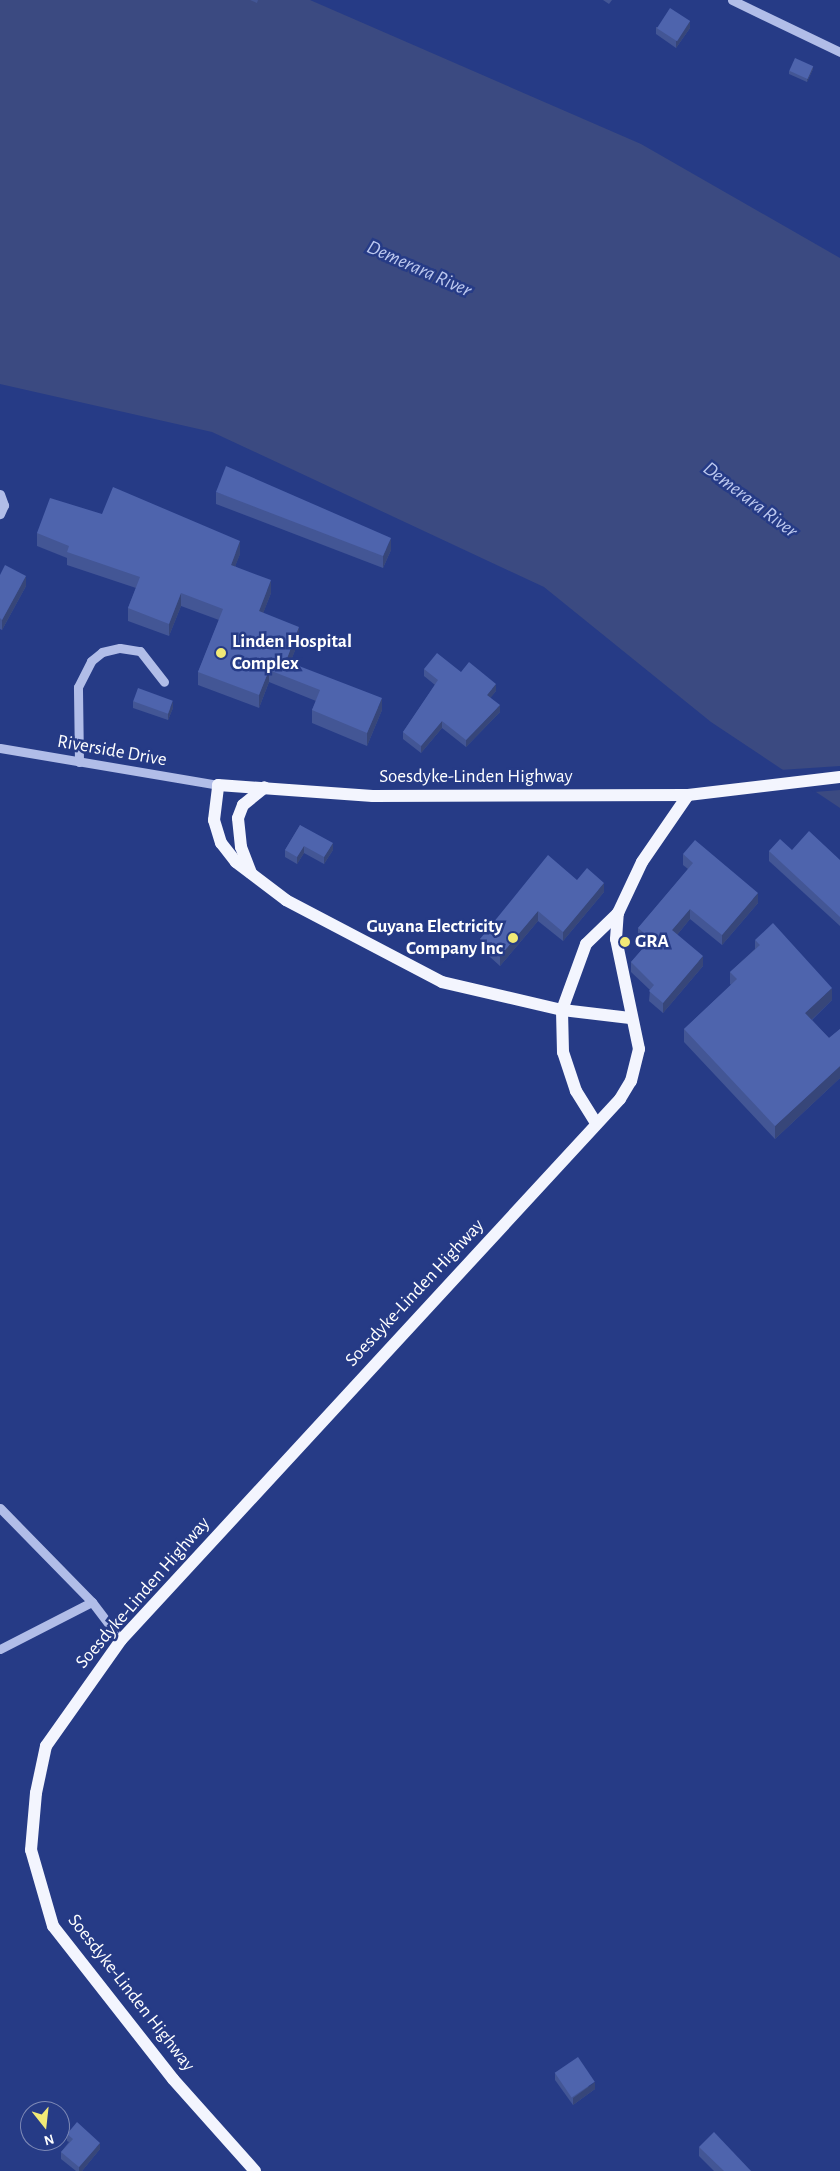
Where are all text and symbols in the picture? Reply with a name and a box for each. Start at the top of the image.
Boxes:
water label: Demerara River [363,235,475,303]
water label: Demerara River [698,457,802,543]
place label: Linden Hospital Complex [232,631,352,675]
marker: Linden Hospital Complex [214,646,228,660]
street label: Riverside Drive [56,730,168,772]
street label: Soesdyke-Linden Highway [379,766,573,788]
place label: Guyana Electricity Company Inc [367,916,503,960]
place label: GRA [635,931,669,953]
marker: Guyana Electricity Company Inc [507,932,519,944]
marker: GRA [619,936,631,948]
street label: Soesdyke-Linden Highway [341,1215,489,1371]
street label: Soesdyke-Linden Highway [71,1513,215,1673]
street label: Soesdyke-Linden Highway [62,1910,200,2076]
north arrow [20,2101,70,2151]
text: N [42,2131,55,2148]

